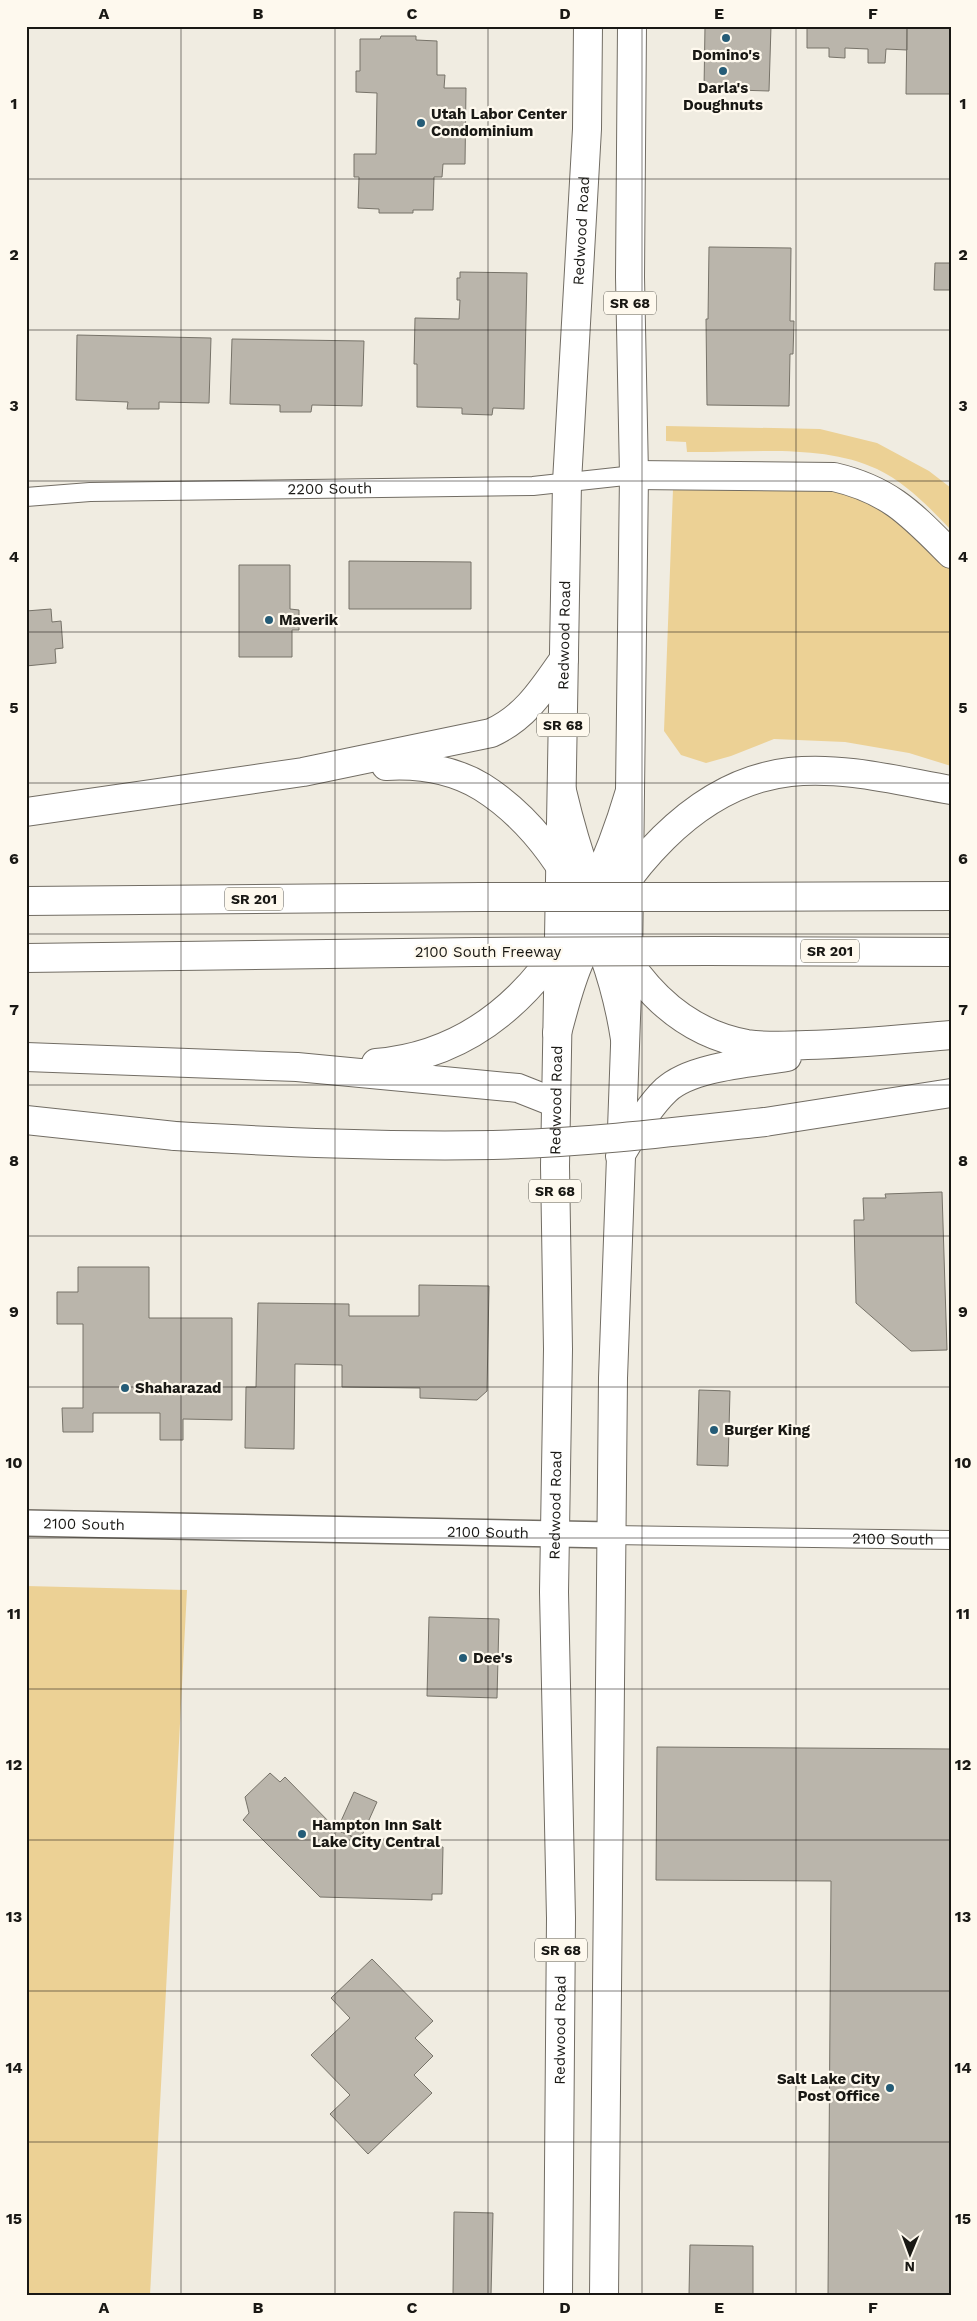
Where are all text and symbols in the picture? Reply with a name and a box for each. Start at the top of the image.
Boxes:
text: A [99,4,110,23]
text: B [253,4,264,23]
text: C [407,4,418,23]
text: D [559,4,571,23]
text: E [714,4,724,23]
text: F [868,4,878,23]
marker: Domino's [720,32,732,44]
place label: Domino's [692,46,760,64]
marker: Darla's Doughnuts [717,65,729,77]
place label: Darla's Doughnuts [683,79,763,114]
text: 1 [11,94,17,113]
text: 1 [960,94,966,113]
place label: Utah Labor Center Condominium [431,105,568,140]
marker: Utah Labor Center Condominium [415,117,427,129]
street label: Redwood Road [569,176,593,286]
text: 2 [9,245,19,264]
text: 2 [958,245,968,264]
road number: SR 68 [604,292,656,314]
text: 3 [9,396,19,415]
text: 3 [958,396,968,415]
street label: 2200 South [287,479,372,498]
text: 4 [9,547,19,566]
text: 4 [958,547,968,566]
street label: Redwood Road [554,580,574,690]
place label: Maverik [279,611,339,629]
marker: Maverik [263,614,275,626]
text: 5 [9,698,19,717]
text: 5 [958,698,968,717]
road number: SR 68 [537,714,589,736]
text: 6 [9,849,19,868]
text: 6 [958,849,968,868]
road number: SR 201 [225,888,283,911]
road number: SR 201 [801,939,859,962]
street label: 2100 South Freeway [415,943,562,961]
text: 7 [9,1000,19,1019]
text: 7 [958,1000,968,1019]
street label: Redwood Road [546,1045,566,1155]
text: 8 [9,1151,19,1170]
text: 8 [958,1151,968,1170]
road number: SR 68 [529,1180,581,1202]
text: 9 [9,1302,19,1321]
text: 9 [958,1302,968,1321]
place label: Shaharazad [135,1379,221,1397]
marker: Shaharazad [119,1382,131,1394]
place label: Burger King [724,1421,811,1439]
marker: Burger King [708,1424,720,1436]
street label: Redwood Road [546,1450,565,1560]
text: 10 [5,1453,23,1472]
text: 10 [954,1453,972,1472]
street label: 2100 South [43,1514,125,1534]
street label: 2100 South [447,1523,529,1542]
street label: 2100 South [852,1530,934,1549]
text: 11 [7,1604,21,1623]
text: 11 [956,1604,970,1623]
place label: Dee's [473,1649,512,1667]
marker: Dee's [457,1652,469,1664]
text: 12 [6,1755,22,1774]
text: 12 [955,1755,971,1774]
place label: Hampton Inn Salt Lake City Central [312,1816,442,1851]
marker: Hampton Inn Salt Lake City Central [296,1828,308,1840]
text: 13 [6,1907,22,1926]
text: 13 [955,1907,971,1926]
road number: SR 68 [535,1938,587,1962]
street label: Redwood Road [551,1975,570,2085]
text: 14 [5,2058,23,2077]
text: 14 [954,2058,972,2077]
place label: Salt Lake City Post Office [777,2070,881,2105]
marker: Salt Lake City Post Office [884,2082,896,2094]
text: 15 [6,2209,22,2228]
text: 15 [955,2209,971,2228]
north arrow [884,2228,934,2278]
text: N [904,2259,915,2275]
text: A [99,2298,110,2317]
text: B [253,2298,264,2317]
text: C [407,2298,418,2317]
text: D [559,2298,571,2317]
text: E [714,2298,724,2317]
text: F [868,2298,878,2317]

